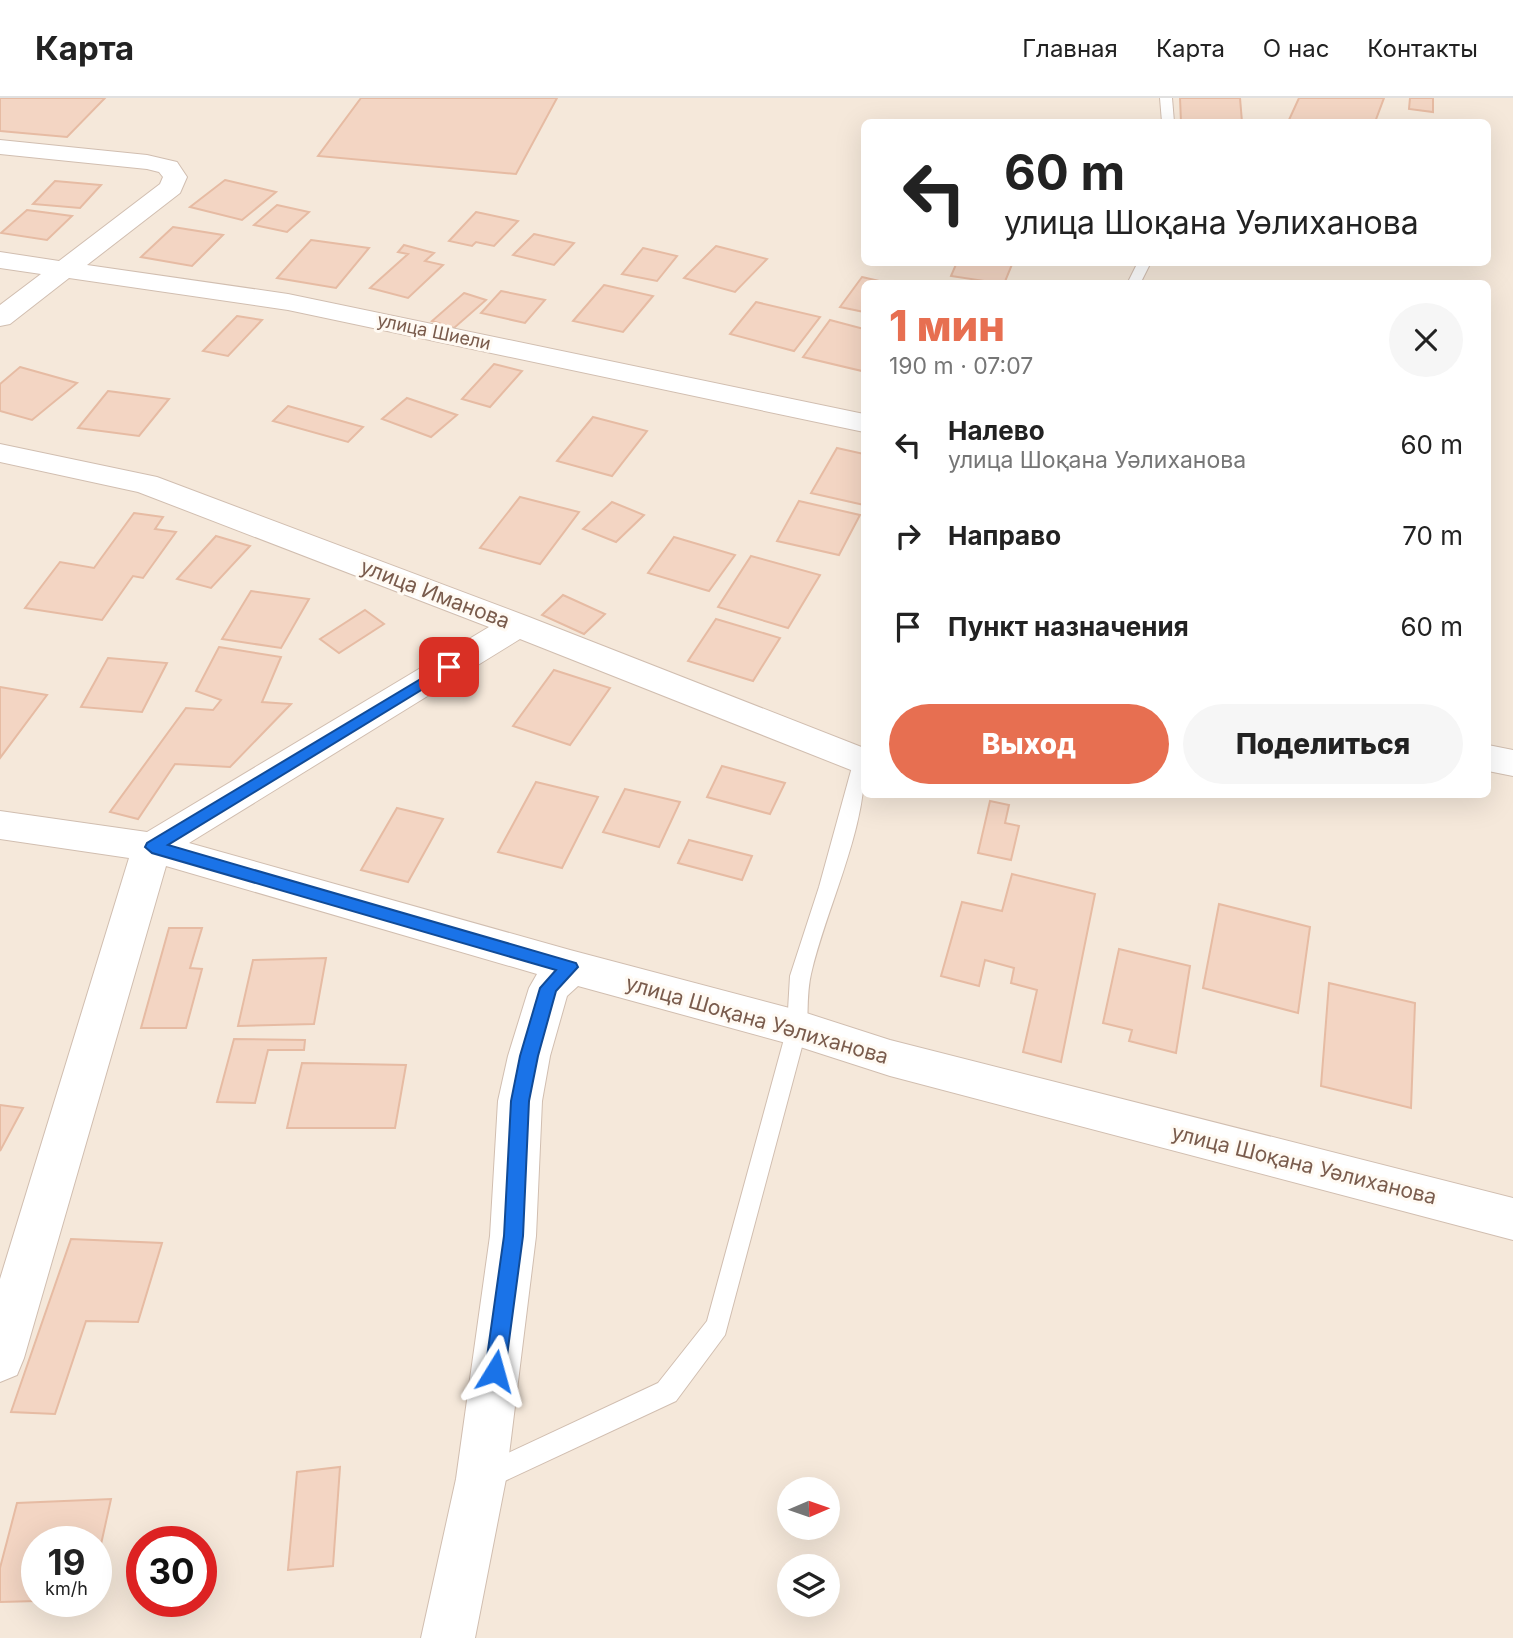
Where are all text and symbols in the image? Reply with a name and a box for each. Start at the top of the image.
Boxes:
text: Карта [35,28,134,68]
text: Главная [1022,34,1118,63]
text: Карта [1156,34,1225,63]
text: О нас [1263,34,1329,63]
text: Контакты [1367,34,1478,63]
text: 60 m [1004,143,1125,202]
icon: left [889,147,980,238]
text: улица Шоқана Уәлиханова [1004,203,1419,242]
text: 1 мин [889,300,1005,351]
button: close [1389,303,1463,377]
street label: улица Шиели [375,309,493,354]
text: 190 m · 07:07 [889,352,1033,380]
text: Налево [948,415,1045,446]
icon: left [889,426,927,464]
text: 60 m [1400,429,1463,460]
text: улица Шоқана Уәлиханова [948,446,1246,474]
icon: right [889,517,927,555]
text: Направо [948,520,1061,551]
text: 70 m [1402,520,1463,551]
street label: улица Иманова [357,554,513,634]
icon: arrive [889,608,927,646]
text: Пункт назначения [948,611,1189,642]
text: 60 m [1400,611,1463,642]
pin [419,637,479,697]
icon: arrive [430,648,468,686]
button: Выход [889,704,1169,784]
button: Поделиться [1183,704,1463,784]
street label: улица Шоқана Уәлиханова [623,970,891,1069]
street label: улица Шоқана Уәлиханова [1169,1119,1439,1210]
position arrow [458,1334,532,1408]
north arrow [777,1477,840,1540]
map controls [777,1477,840,1617]
speed limit sign: 30 [126,1526,217,1617]
text: 19 [48,1541,85,1583]
button: layers [777,1554,840,1617]
text: km/h [45,1578,88,1599]

